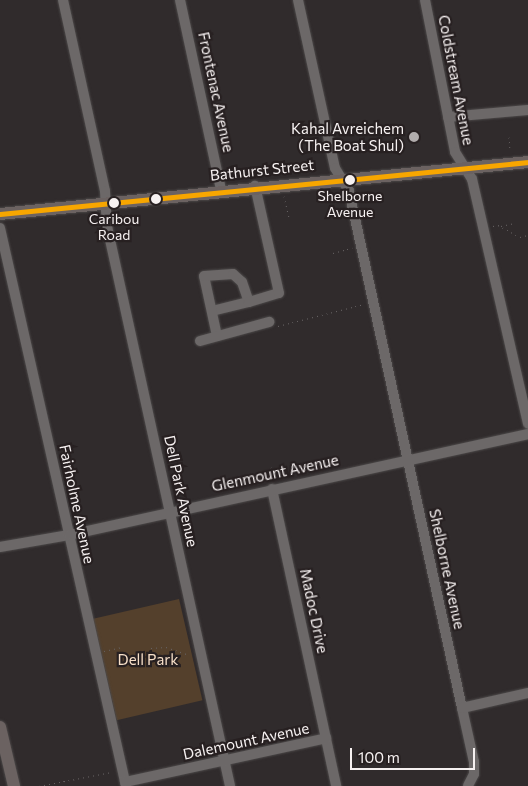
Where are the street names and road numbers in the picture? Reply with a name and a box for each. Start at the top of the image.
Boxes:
street label: Coldstream Avenue [435,13,477,147]
street label: Frontenac Avenue [194,30,238,154]
street label: Bathurst Street [209,156,315,184]
street label: Dell Park Avenue [160,434,202,548]
street label: Fairholme Avenue [56,443,98,565]
street label: Glenmount Avenue [210,451,340,495]
street label: Shelborne Avenue [425,507,469,631]
street label: Madoc Drive [296,567,332,655]
street label: Dalemount Avenue [181,719,311,763]

